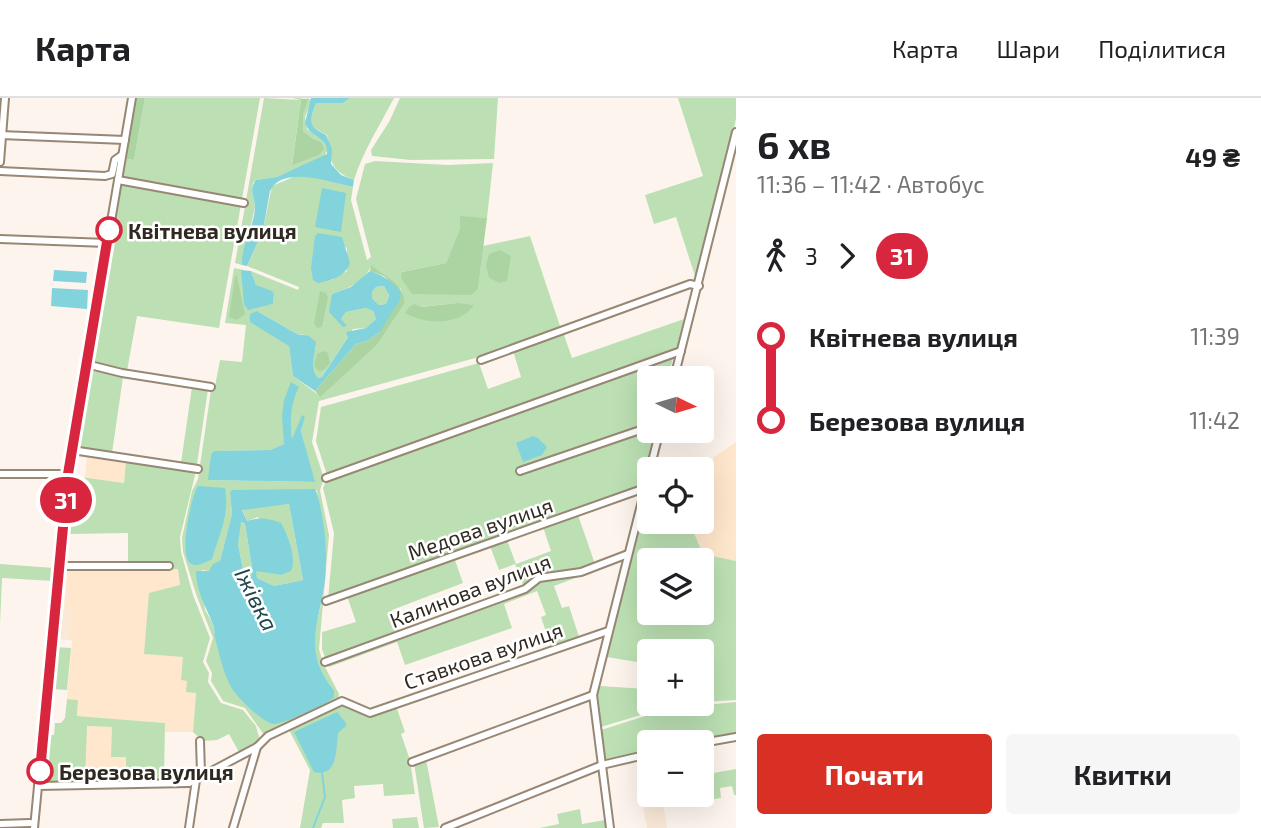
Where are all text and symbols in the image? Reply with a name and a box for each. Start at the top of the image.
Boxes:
text: Карта [35,28,131,68]
text: Карта [892,34,959,63]
text: Шари [997,34,1060,63]
text: Поділитися [1098,34,1226,63]
text: 6 хв [757,121,831,167]
text: 49 ₴ [1185,141,1240,172]
text: 11:36 – 11:42 · Автобус [757,170,985,198]
marker: Квітнева вулиця [96,217,122,243]
place label: Квітнева вулиця [128,218,297,243]
icon: walk [757,237,795,275]
icon: forward [828,237,866,275]
text: 31 [890,241,914,270]
text: 3 [805,242,818,270]
text: Квітнева вулиця [809,321,1018,352]
text: 11:39 [1190,322,1240,350]
north arrow [637,366,714,443]
map controls [637,366,714,807]
text: Березова вулиця [809,405,1025,436]
text: 11:42 [1189,406,1240,434]
button: locate [637,457,714,534]
line badge: 31 [34,477,98,523]
text: 31 [54,485,78,514]
street label: Медова вулиця [404,491,556,565]
street label: Калинова вулиця [386,548,554,633]
button: layers [637,548,714,625]
water label: Іжівка [229,563,285,635]
street label: Ставкова вулиця [400,616,566,695]
button: + [637,639,714,716]
button: − [637,730,714,807]
button: Почати [757,734,992,814]
button: Квитки [1006,734,1240,814]
marker: Березова вулиця [27,758,53,784]
place label: Березова вулиця [59,759,234,784]

